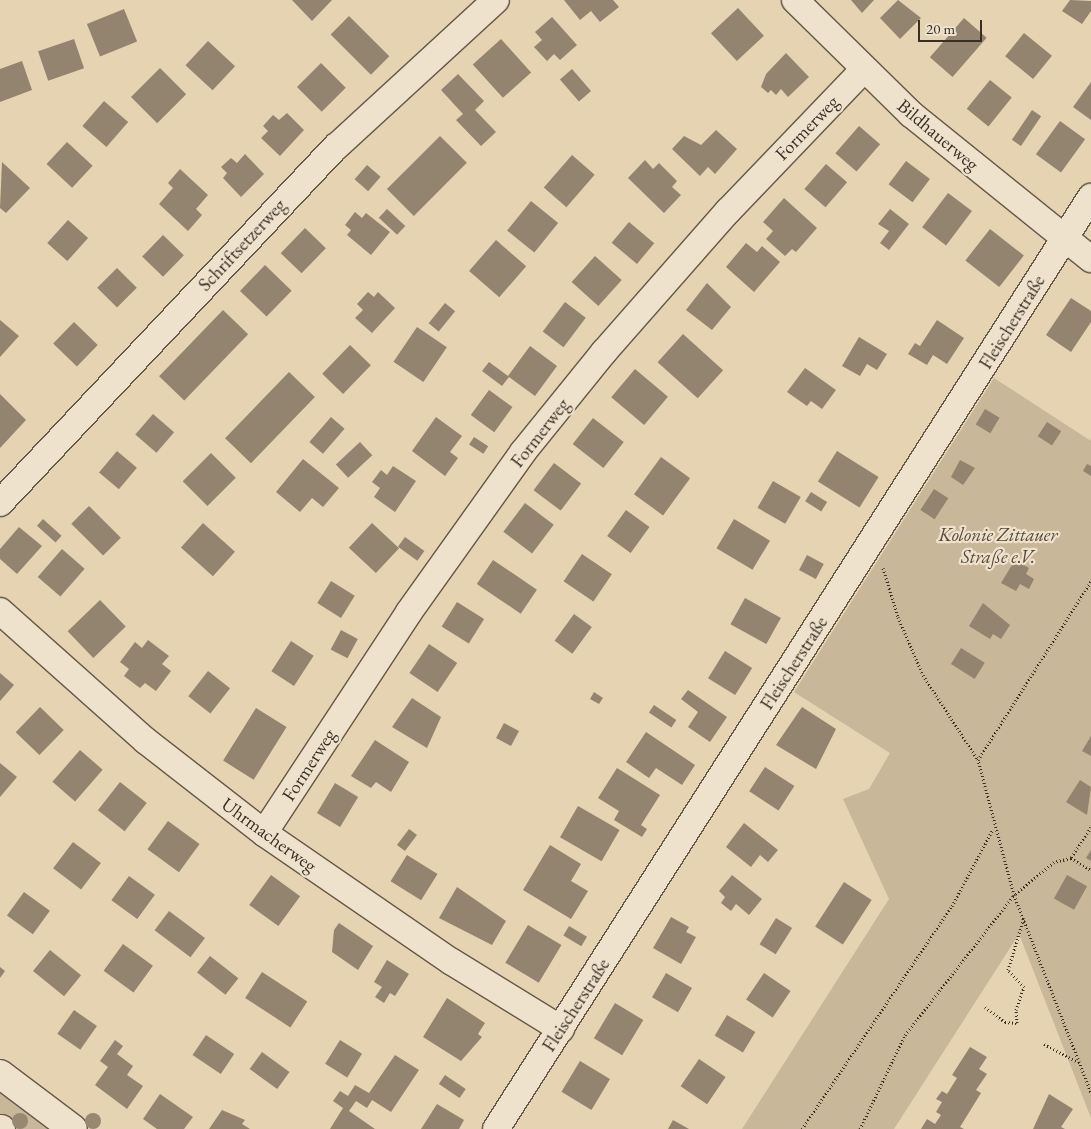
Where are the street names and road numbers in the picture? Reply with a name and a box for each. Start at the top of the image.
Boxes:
street label: Formerweg [770,91,844,165]
street label: Bildhauerweg [893,94,983,176]
street label: Schriftsetzerweg [193,194,291,296]
street label: Fleischerstraße [974,271,1050,373]
street label: Formerweg [506,394,574,472]
street label: Fleischerstraße [755,612,833,714]
street label: Formerweg [277,725,341,805]
street label: Uhrmacherweg [217,793,321,877]
street label: Fleischerstraße [537,954,615,1056]

